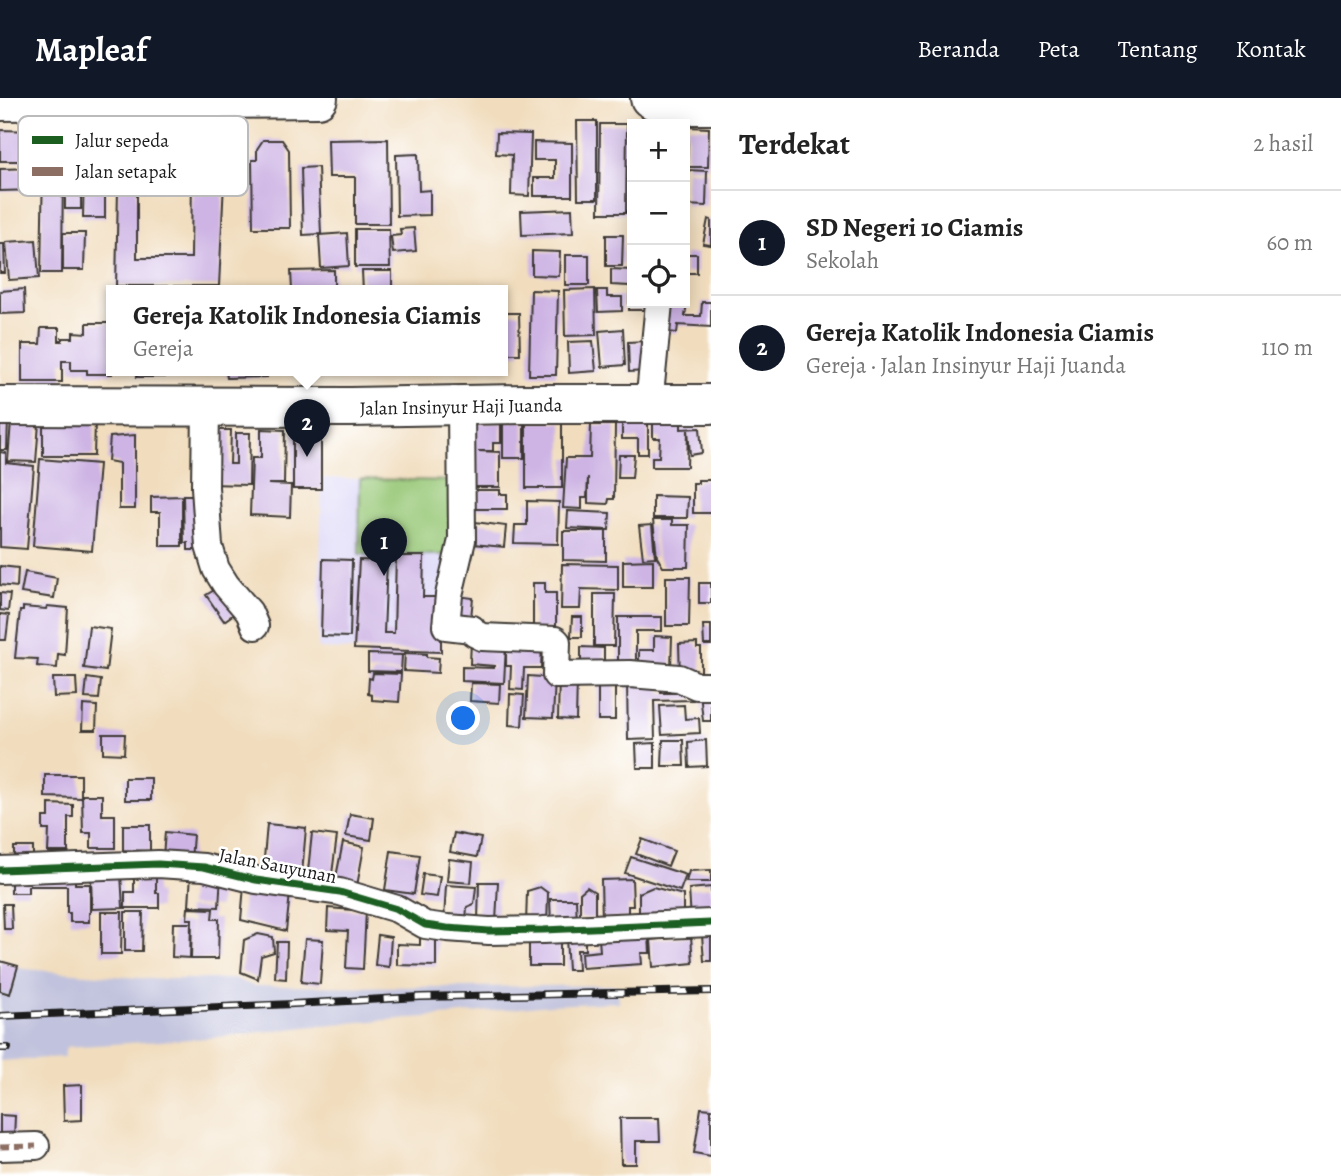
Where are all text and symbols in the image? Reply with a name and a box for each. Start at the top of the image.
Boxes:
text: Mapleaf [35,27,147,72]
text: Beranda [917,33,1000,65]
text: Peta [1038,33,1080,65]
text: Tentang [1118,33,1198,65]
text: Kontak [1236,33,1306,65]
legend [18,116,248,196]
map controls [627,119,690,308]
button: + [627,119,690,182]
text: Terdekat [739,124,850,164]
text: Jalur sepeda [75,128,169,154]
text: 2 hasil [1253,128,1313,159]
text: Jalan setapak [75,159,177,185]
button: − [627,182,690,245]
text: SD Negeri 10 Ciamis [806,210,1023,245]
text: 1 [758,227,766,258]
text: 60 m [1266,227,1313,258]
button: locate [627,245,690,308]
text: Sekolah [806,245,879,276]
popup [106,285,508,376]
text: Gereja Katolik Indonesia Ciamis [133,298,481,333]
text: Gereja Katolik Indonesia Ciamis [806,315,1154,350]
text: 2 [756,332,768,363]
text: 110 m [1261,332,1313,363]
text: Gereja [133,333,194,364]
text: Gereja · Jalan Insinyur Haji Juanda [806,350,1126,381]
street label: Jalan Insinyur Haji Juanda [359,392,563,422]
pin: 2 [284,399,330,457]
pin: 1 [361,518,407,576]
your location [446,701,480,735]
street label: Jalan Sauyunan [217,842,339,890]

